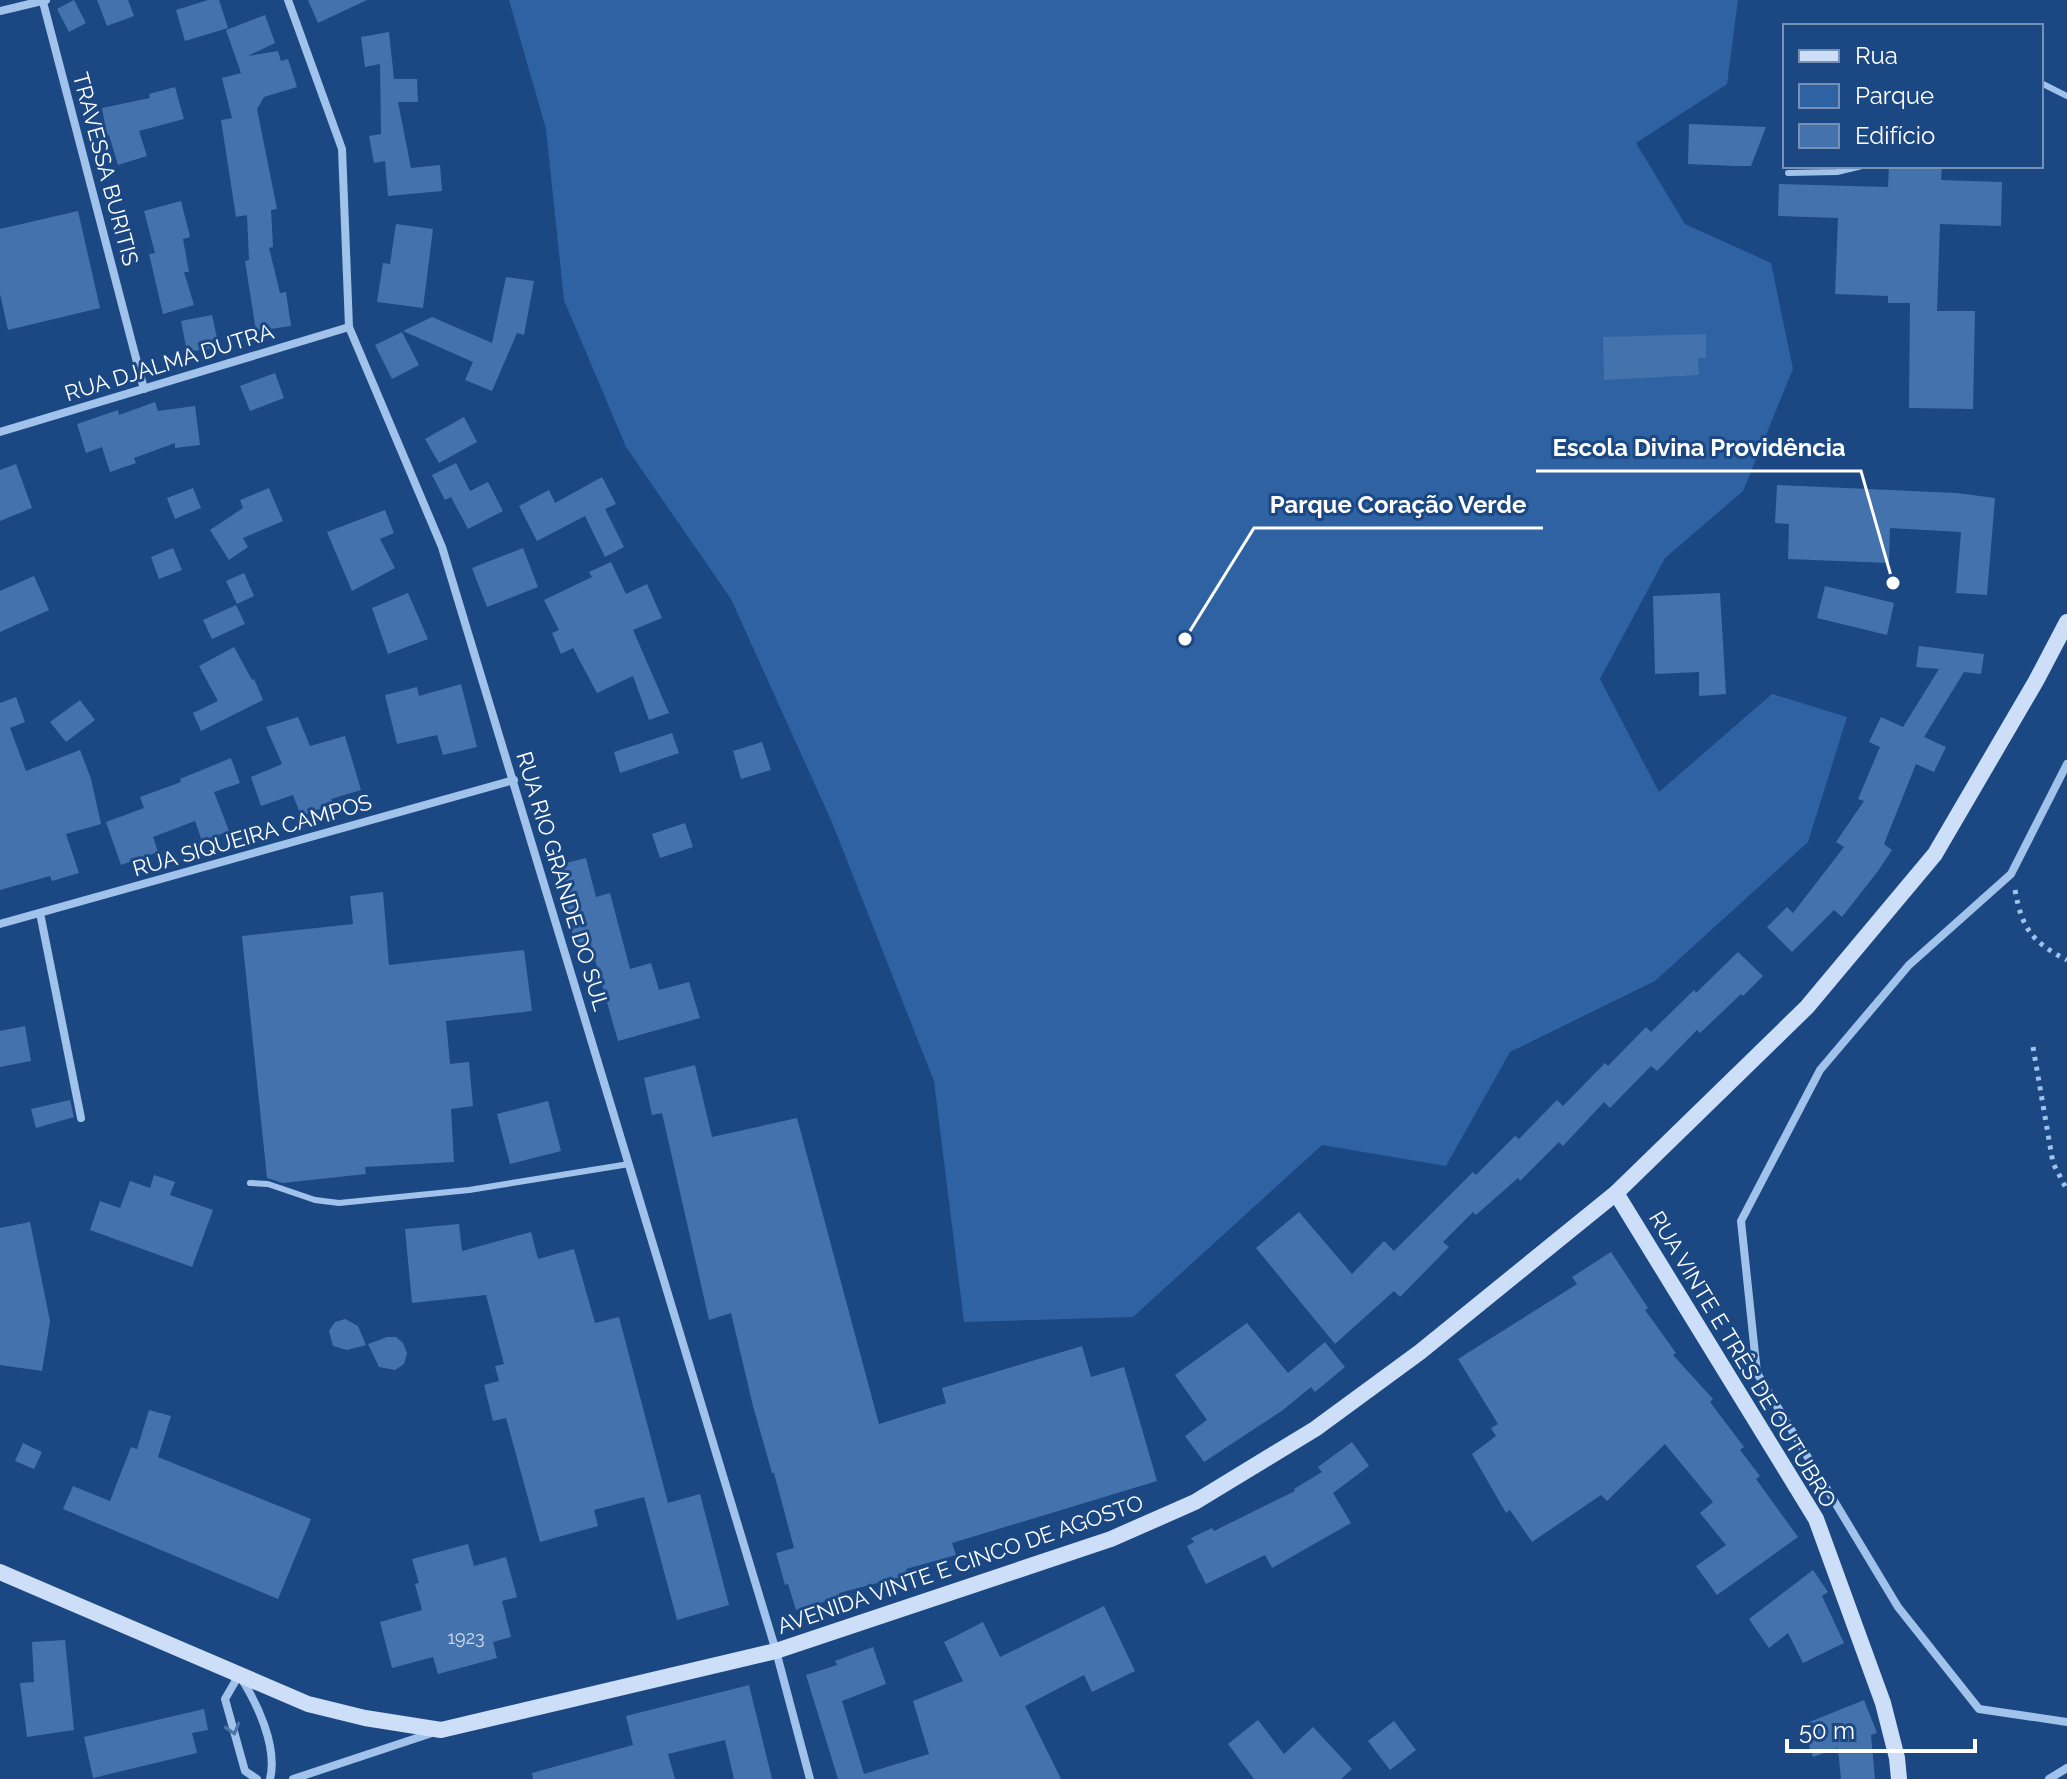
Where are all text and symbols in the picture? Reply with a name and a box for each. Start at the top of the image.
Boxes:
legend [1783,24,2043,168]
text: Rua [1855,41,1898,70]
street label: TRAVESSA BURITIS [68,69,144,269]
text: Parque [1855,81,1934,110]
text: Edifício [1855,121,1935,150]
street label: RUA DJALMA DUTRA [61,318,277,406]
callout: Escola Divina Providência [1536,423,1861,471]
text: Escola Divina Providência [1552,433,1846,462]
callout: Parque Coração Verde [1254,480,1543,528]
text: Parque Coração Verde [1270,490,1526,519]
street label: RUA RIO GRANDE DO SUL [511,748,615,1014]
street label: RUA SIQUEIRA CAMPOS [129,788,375,882]
street label: RUA VINTE E TRÊS DE OUTUBRO [1644,1206,1842,1512]
street label: AVENIDA VINTE E CINCO DE AGOSTO [774,1489,1146,1639]
house number: 1923 [447,1627,485,1648]
scale bar [1787,1703,1975,1753]
text: 50 m [1799,1716,1855,1745]
one-way arrow [224,1721,241,1735]

